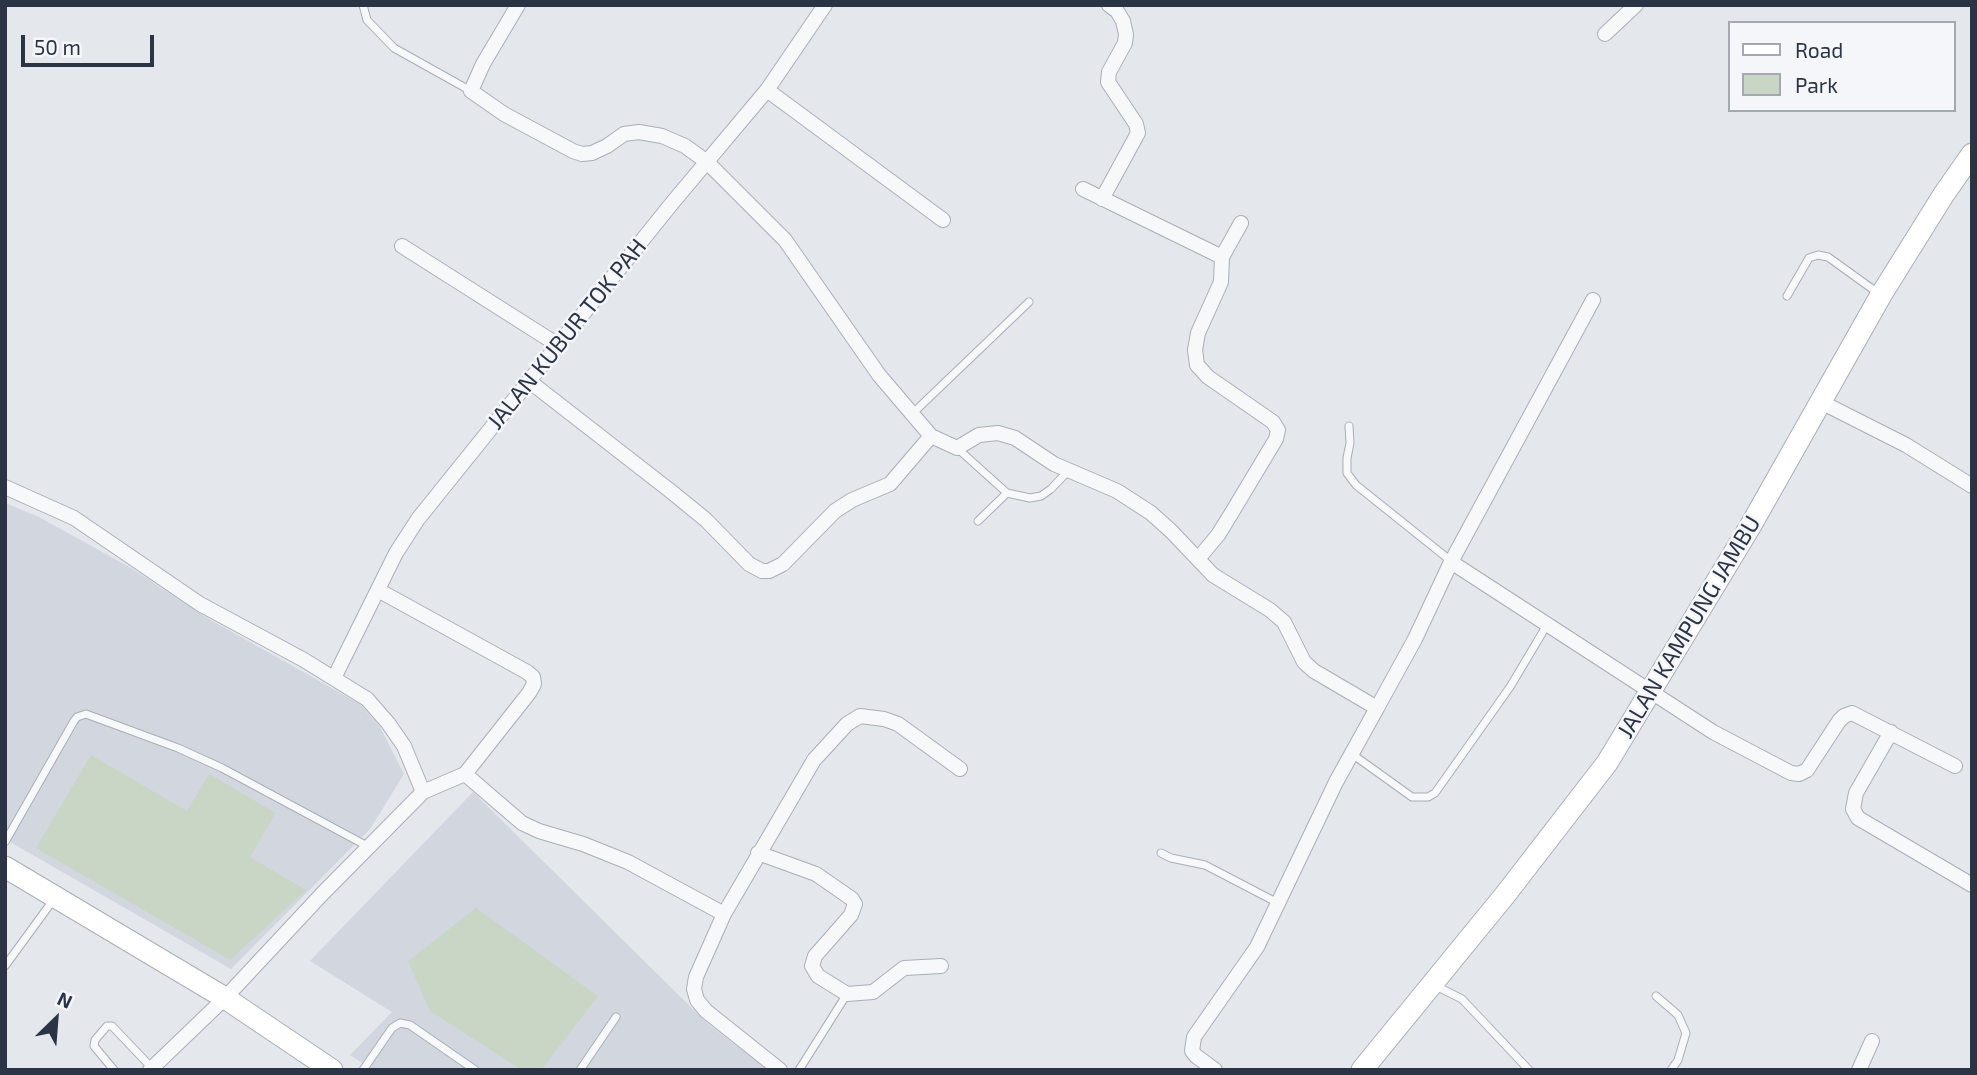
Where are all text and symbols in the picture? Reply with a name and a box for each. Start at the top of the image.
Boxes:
scale bar [24,21,158,65]
legend [1728,21,1956,112]
text: 50 m [34,34,81,59]
text: Road [1795,37,1843,62]
text: Park [1795,72,1838,97]
street label: JALAN KUBUR TOK PAH [482,233,652,435]
street label: JALAN KAMPUNG JAMBU [1612,511,1766,743]
north arrow [21,984,91,1054]
text: N [54,986,76,1013]

